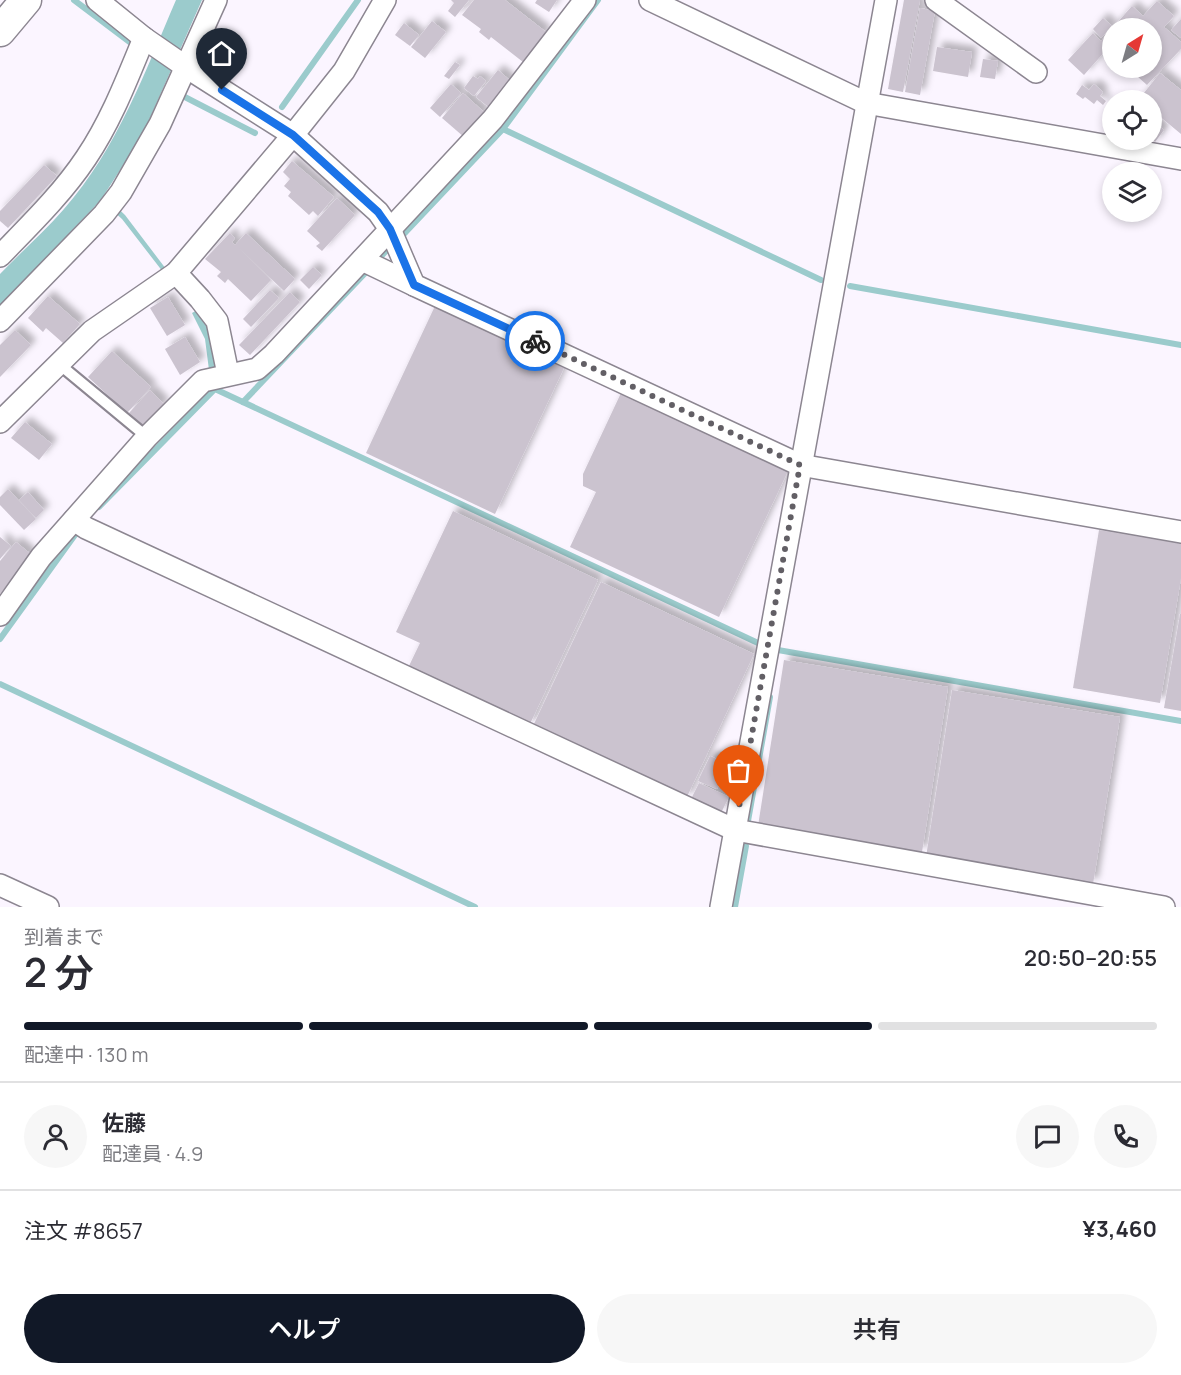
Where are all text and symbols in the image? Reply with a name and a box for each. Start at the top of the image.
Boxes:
north arrow [1102,18,1162,78]
map controls [1102,18,1162,222]
pin [196,28,247,90]
icon: home [205,37,238,70]
button: locate [1102,90,1162,150]
button: layers [1102,162,1162,222]
courier [505,311,565,371]
icon: bike [519,325,552,358]
pin [713,745,764,807]
icon: bag [722,754,755,787]
text: 到着まで [24,923,104,950]
text: 20:50–20:55 [1024,943,1157,973]
text: 2 分 [24,945,94,999]
text: 配達中 · 130 m [24,1041,149,1068]
button: person [24,1105,87,1168]
button: chat [1016,1105,1079,1168]
button: phone [1094,1105,1157,1168]
text: 佐藤 [102,1108,146,1138]
text: 配達員 · 4.9 [102,1140,203,1167]
text: ¥3,460 [1083,1214,1157,1244]
text: 注文 #8657 [24,1216,143,1246]
button: ヘルプ [24,1294,585,1363]
button: 共有 [597,1294,1157,1363]

